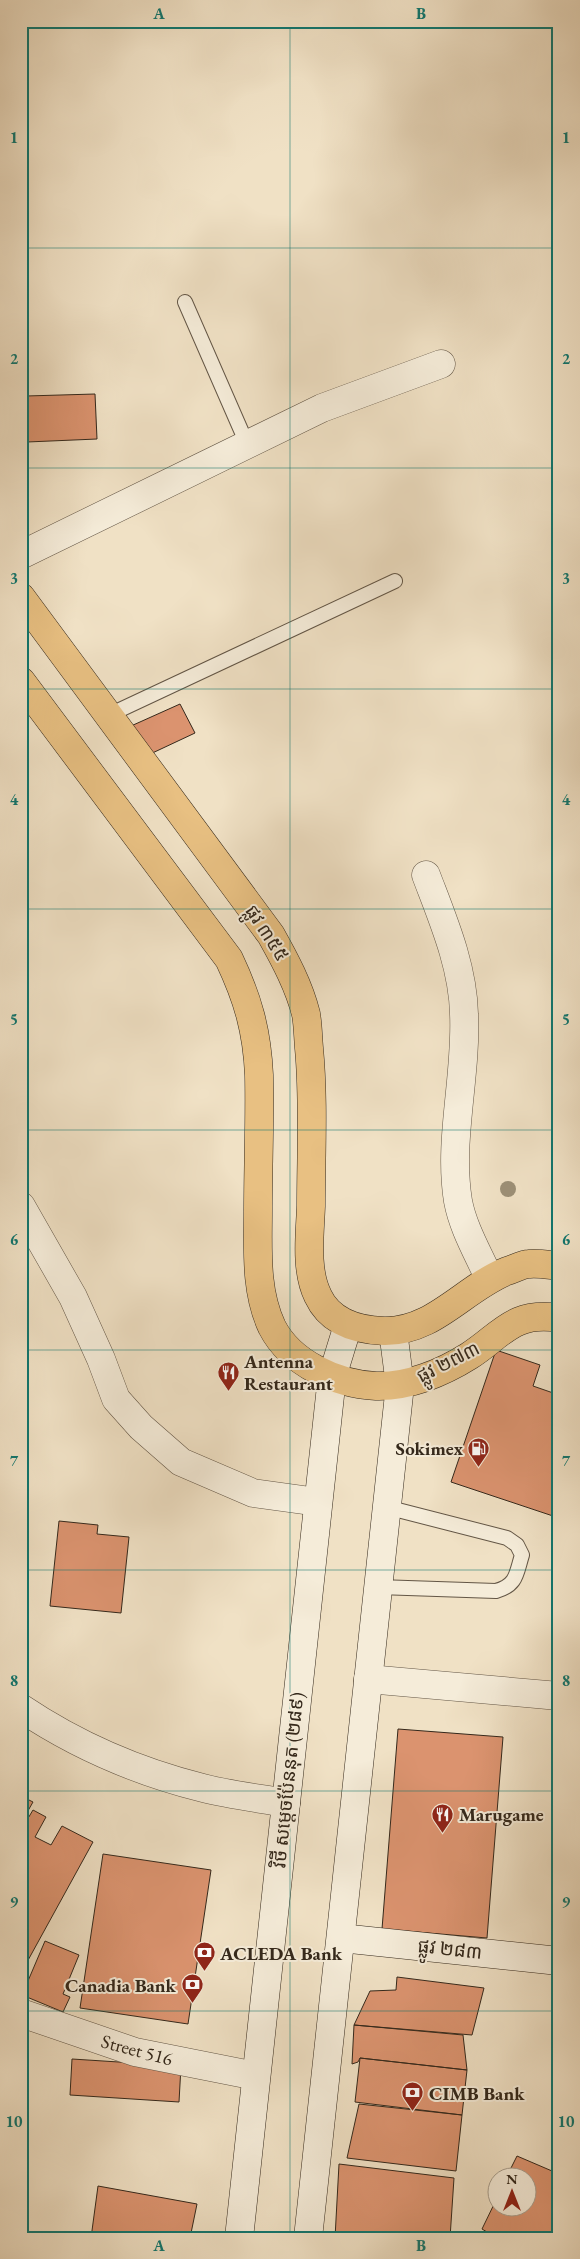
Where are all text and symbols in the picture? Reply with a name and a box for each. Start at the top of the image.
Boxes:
text: A [152,3,165,24]
text: B [416,3,426,24]
text: 1 [10,127,18,148]
text: 1 [562,127,570,148]
text: 2 [10,348,19,369]
text: 2 [562,348,571,369]
text: 3 [10,568,18,589]
text: 3 [562,568,570,589]
text: 4 [10,789,19,810]
text: 4 [562,789,571,810]
street label: ផ្លូវ ៣៥៥ [236,900,295,969]
text: 5 [10,1009,18,1030]
text: 5 [562,1009,570,1030]
text: 6 [10,1229,19,1250]
text: 6 [562,1229,571,1250]
street label: ផ្លូវ ២៧៣ [412,1336,486,1393]
place label: Antenna Restaurant [243,1349,333,1396]
restaurant icon: Antenna Restaurant [216,1360,240,1391]
place label: Sokimex [396,1436,463,1461]
fuel station icon: Sokimex [467,1436,491,1467]
text: 7 [10,1450,19,1471]
text: 7 [562,1450,571,1471]
text: 8 [10,1670,18,1691]
text: 8 [562,1670,570,1691]
street label: វិថី សម្តេចប៉ែននុត (២៨៩) [266,1691,310,1870]
restaurant icon: Marugame [431,1802,455,1833]
place label: Marugame [459,1802,544,1827]
text: 9 [10,1891,19,1912]
text: 9 [562,1891,571,1912]
street label: ផ្លូវ ២៨៣ [416,1933,484,1969]
bank icon: ACLEDA Bank [192,1941,216,1972]
place label: ACLEDA Bank [219,1941,343,1966]
place label: Canadia Bank [65,1973,177,1998]
bank icon: Canadia Bank [180,1973,204,2004]
street label: Street 516 [99,2028,175,2072]
bank icon: CIMB Bank [401,2081,425,2112]
place label: CIMB Bank [429,2081,525,2106]
text: 10 [6,2111,23,2132]
text: 10 [558,2111,575,2132]
north arrow [488,2166,538,2216]
text: N [506,2170,518,2188]
text: A [152,2235,165,2256]
text: B [416,2235,426,2256]

